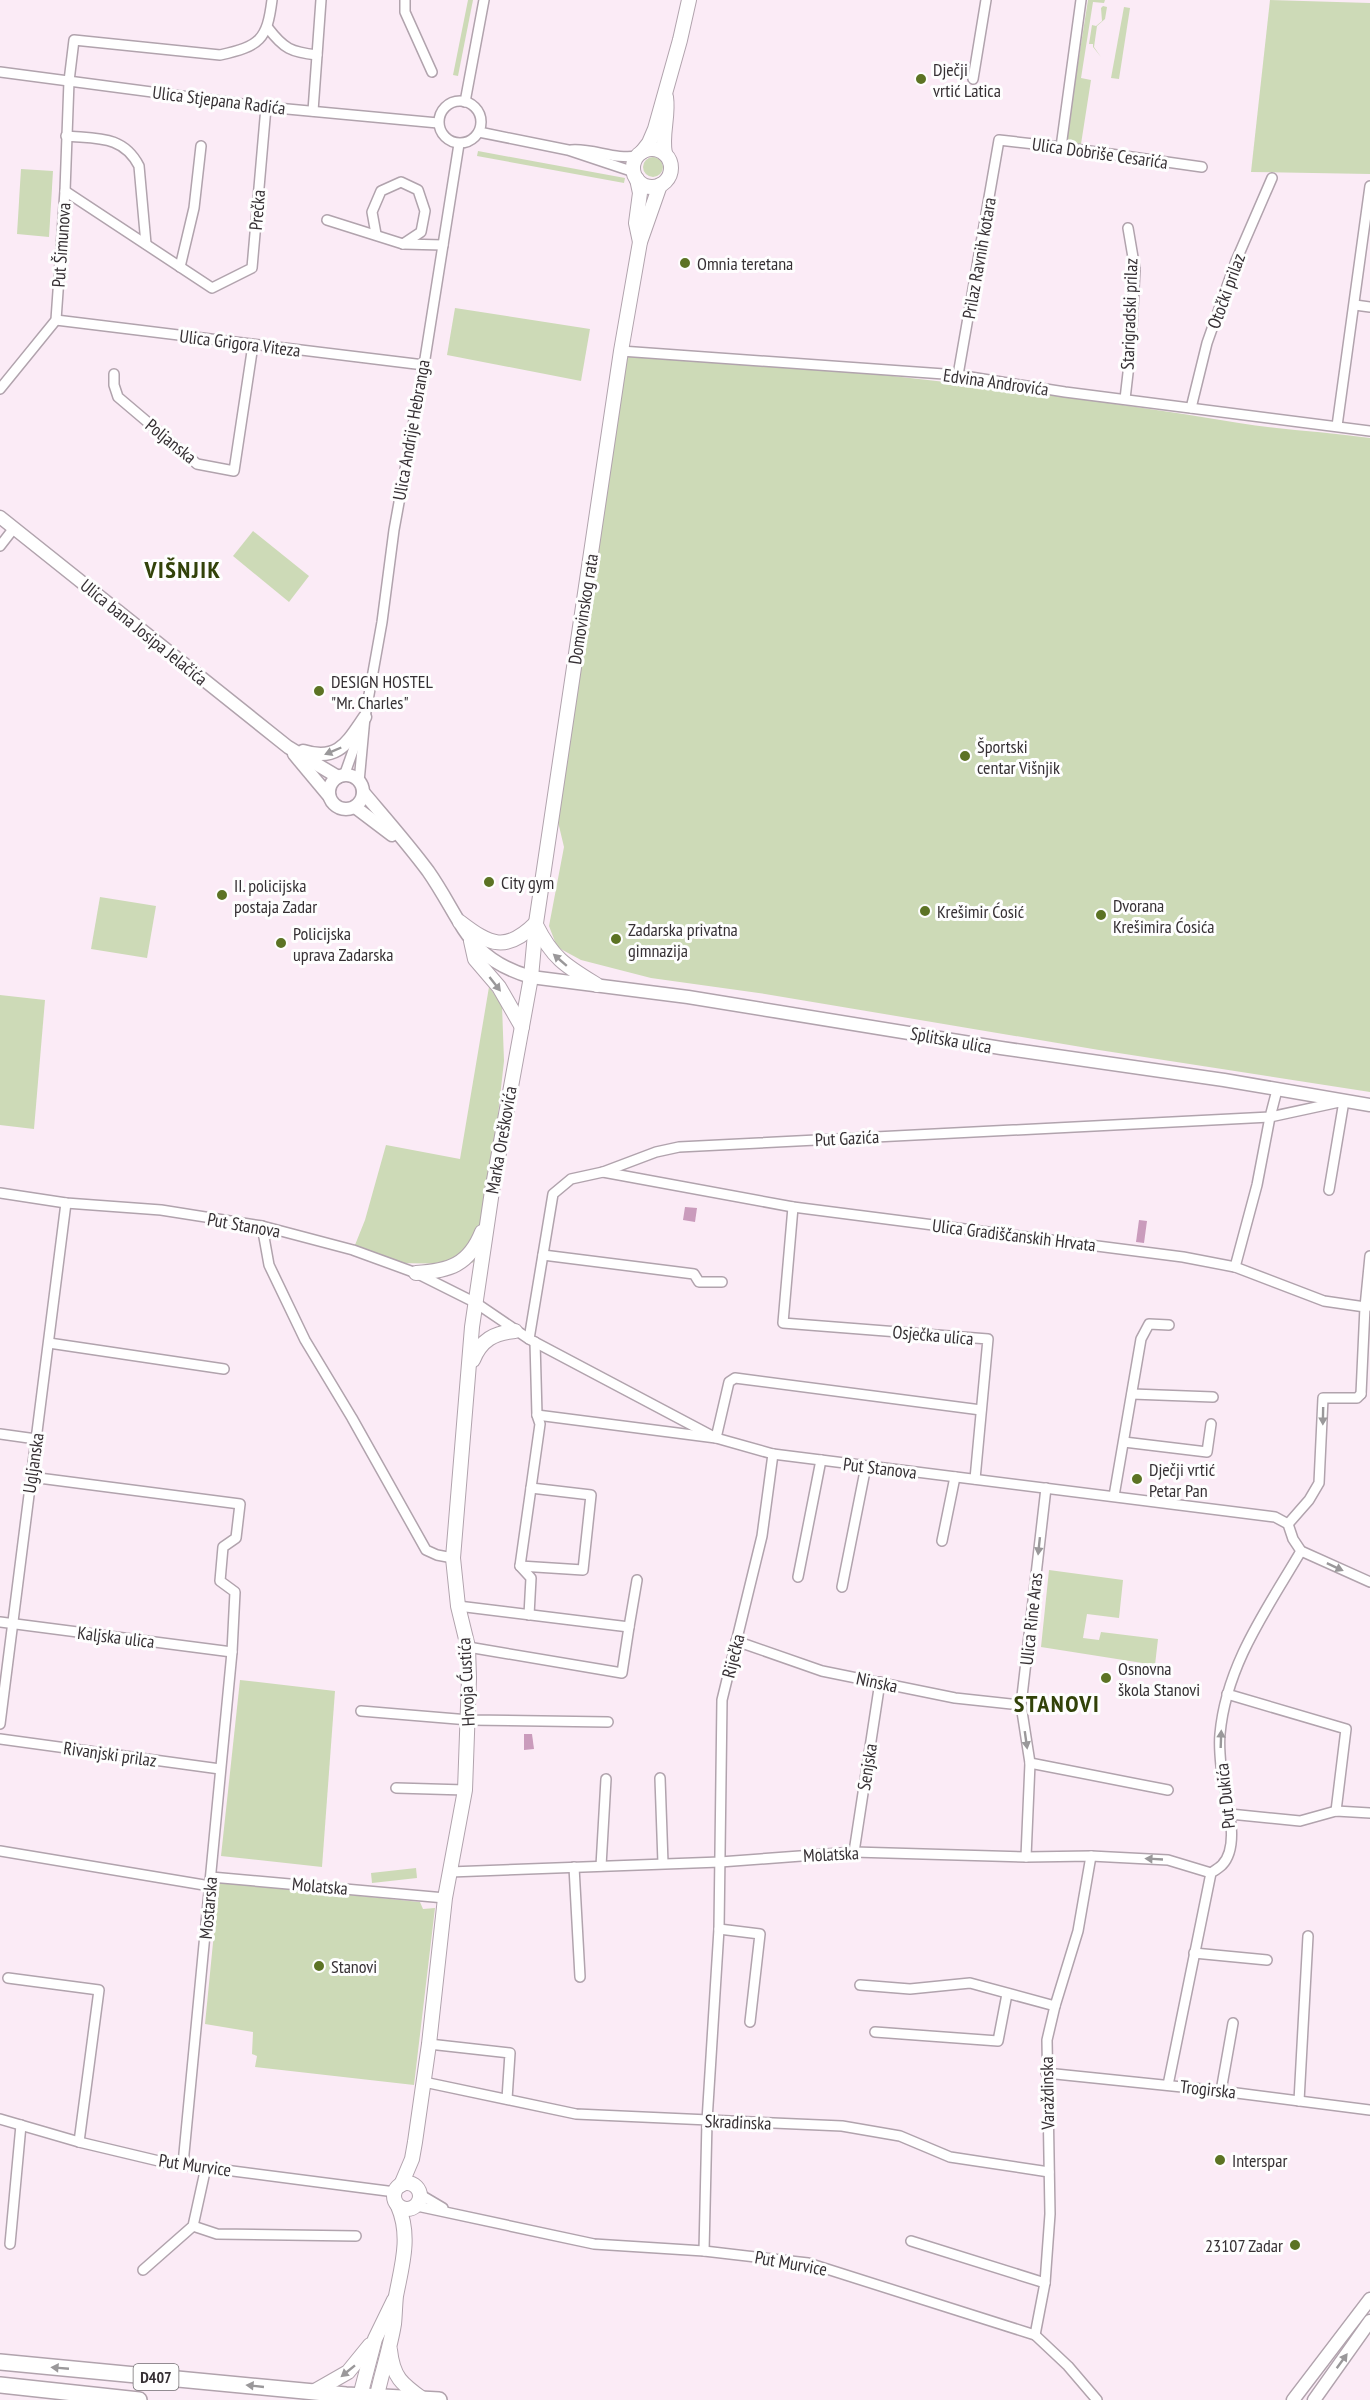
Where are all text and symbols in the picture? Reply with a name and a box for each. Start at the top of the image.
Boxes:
place label: Dječji vrtić Latica [933,58,1001,102]
marker: Dječji vrtić Latica [914,72,928,86]
street label: Ulica Stjepana Radića [151,80,287,120]
street label: Ulica Dobriše Cesarića [1031,132,1169,174]
street label: Prečka [244,189,270,231]
street label: Prilaz Ravnih kotara [957,195,1001,321]
street label: Put Šimunova [47,202,75,288]
street label: Otočki prilaz [1202,250,1250,332]
place label: Omnia teretana [697,252,793,275]
marker: Omnia teretana [678,256,692,270]
street label: Starigradski prilaz [1116,258,1142,370]
street label: Ulica Grigora Viteza [178,324,302,362]
street label: Ulica Andrije Hebranga [387,358,435,502]
street label: Edvina Androvića [942,363,1050,401]
street label: Poljanska [141,414,201,468]
street label: Domovinskog rata [563,552,603,666]
district label: VIŠNJIK [144,554,221,585]
street label: Ulica bana Josipa Jelačića [76,574,212,690]
place label: DESIGN HOSTEL "Mr. Charles" [331,670,433,714]
marker: DESIGN HOSTEL "Mr. Charles" [312,684,326,698]
place label: Športski centar Višnjik [977,735,1060,779]
one-way arrow [324,746,342,756]
marker: Športski centar Višnjik [958,749,972,763]
place label: City gym [501,871,554,894]
place label: II. policijska postaja Zadar [234,874,317,918]
marker: City gym [482,875,496,889]
marker: II. policijska postaja Zadar [215,888,229,902]
place label: Dvorana Krešimira Ćosića [1113,894,1215,938]
place label: Krešimir Ćosić [937,900,1025,923]
marker: Krešimir Ćosić [918,904,932,918]
marker: Dvorana Krešimira Ćosića [1094,908,1108,922]
place label: Zadarska privatna gimnazija [628,918,738,962]
place label: Policijska uprava Zadarska [293,922,394,966]
marker: Zadarska privatna gimnazija [609,932,623,946]
marker: Policijska uprava Zadarska [274,936,288,950]
one-way arrow [553,954,568,967]
one-way arrow [489,976,502,992]
street label: Splitska ulica [909,1022,993,1058]
street label: Marka Oreškovića [480,1084,522,1196]
street label: Put Gazića [814,1125,880,1151]
street label: Put Stanova [206,1207,282,1243]
street label: Ulica Gradiščanskih Hrvata [931,1214,1097,1256]
street label: Osječka ulica [892,1320,974,1350]
one-way arrow [1318,1406,1328,1425]
street label: Ugljanska [17,1431,49,1495]
street label: Put Stanova [842,1452,918,1484]
place label: Dječji vrtić Petar Pan [1149,1458,1216,1502]
marker: Dječji vrtić Petar Pan [1130,1472,1144,1486]
one-way arrow [1034,1537,1044,1556]
one-way arrow [1327,1562,1344,1571]
street label: Ulica Rine Aras [1015,1572,1047,1666]
street label: Kaljska ulica [76,1621,156,1653]
street label: Riječka [716,1632,750,1680]
street label: Hrvoja Ćustića [452,1637,480,1727]
place label: Osnovna škola Stanovi [1118,1657,1200,1701]
street label: Ninska [854,1666,900,1698]
marker: Osnovna škola Stanovi [1099,1671,1113,1685]
district label: STANOVI [1014,1688,1100,1719]
one-way arrow [1022,1730,1031,1749]
one-way arrow [1216,1730,1226,1749]
street label: Rivanjski prilaz [62,1736,158,1772]
street label: Senjska [852,1742,882,1792]
street label: Put Dukića [1210,1762,1240,1830]
street label: Molatska [803,1841,859,1867]
one-way arrow [1145,1854,1164,1863]
street label: Molatska [291,1872,349,1900]
street label: Mostarska [194,1876,222,1940]
place label: Stanovi [331,1955,377,1978]
marker: Stanovi [312,1959,326,1973]
street label: Varaždinska [1035,2056,1059,2131]
street label: Trogirska [1179,2075,1237,2103]
street label: Skradinska [704,2109,772,2135]
street label: Put Murvice [157,2149,233,2181]
place label: Interspar [1232,2149,1287,2172]
marker: Interspar [1213,2153,1227,2167]
place label: 23107 Zadar [1205,2234,1283,2257]
marker: 23107 Zadar [1288,2238,1302,2252]
street label: Put Murvice [753,2245,829,2281]
one-way arrow [1336,2353,1348,2369]
one-way arrow [51,2363,70,2373]
road number: D407 [134,2364,178,2390]
one-way arrow [341,2364,356,2376]
one-way arrow [245,2381,264,2391]

